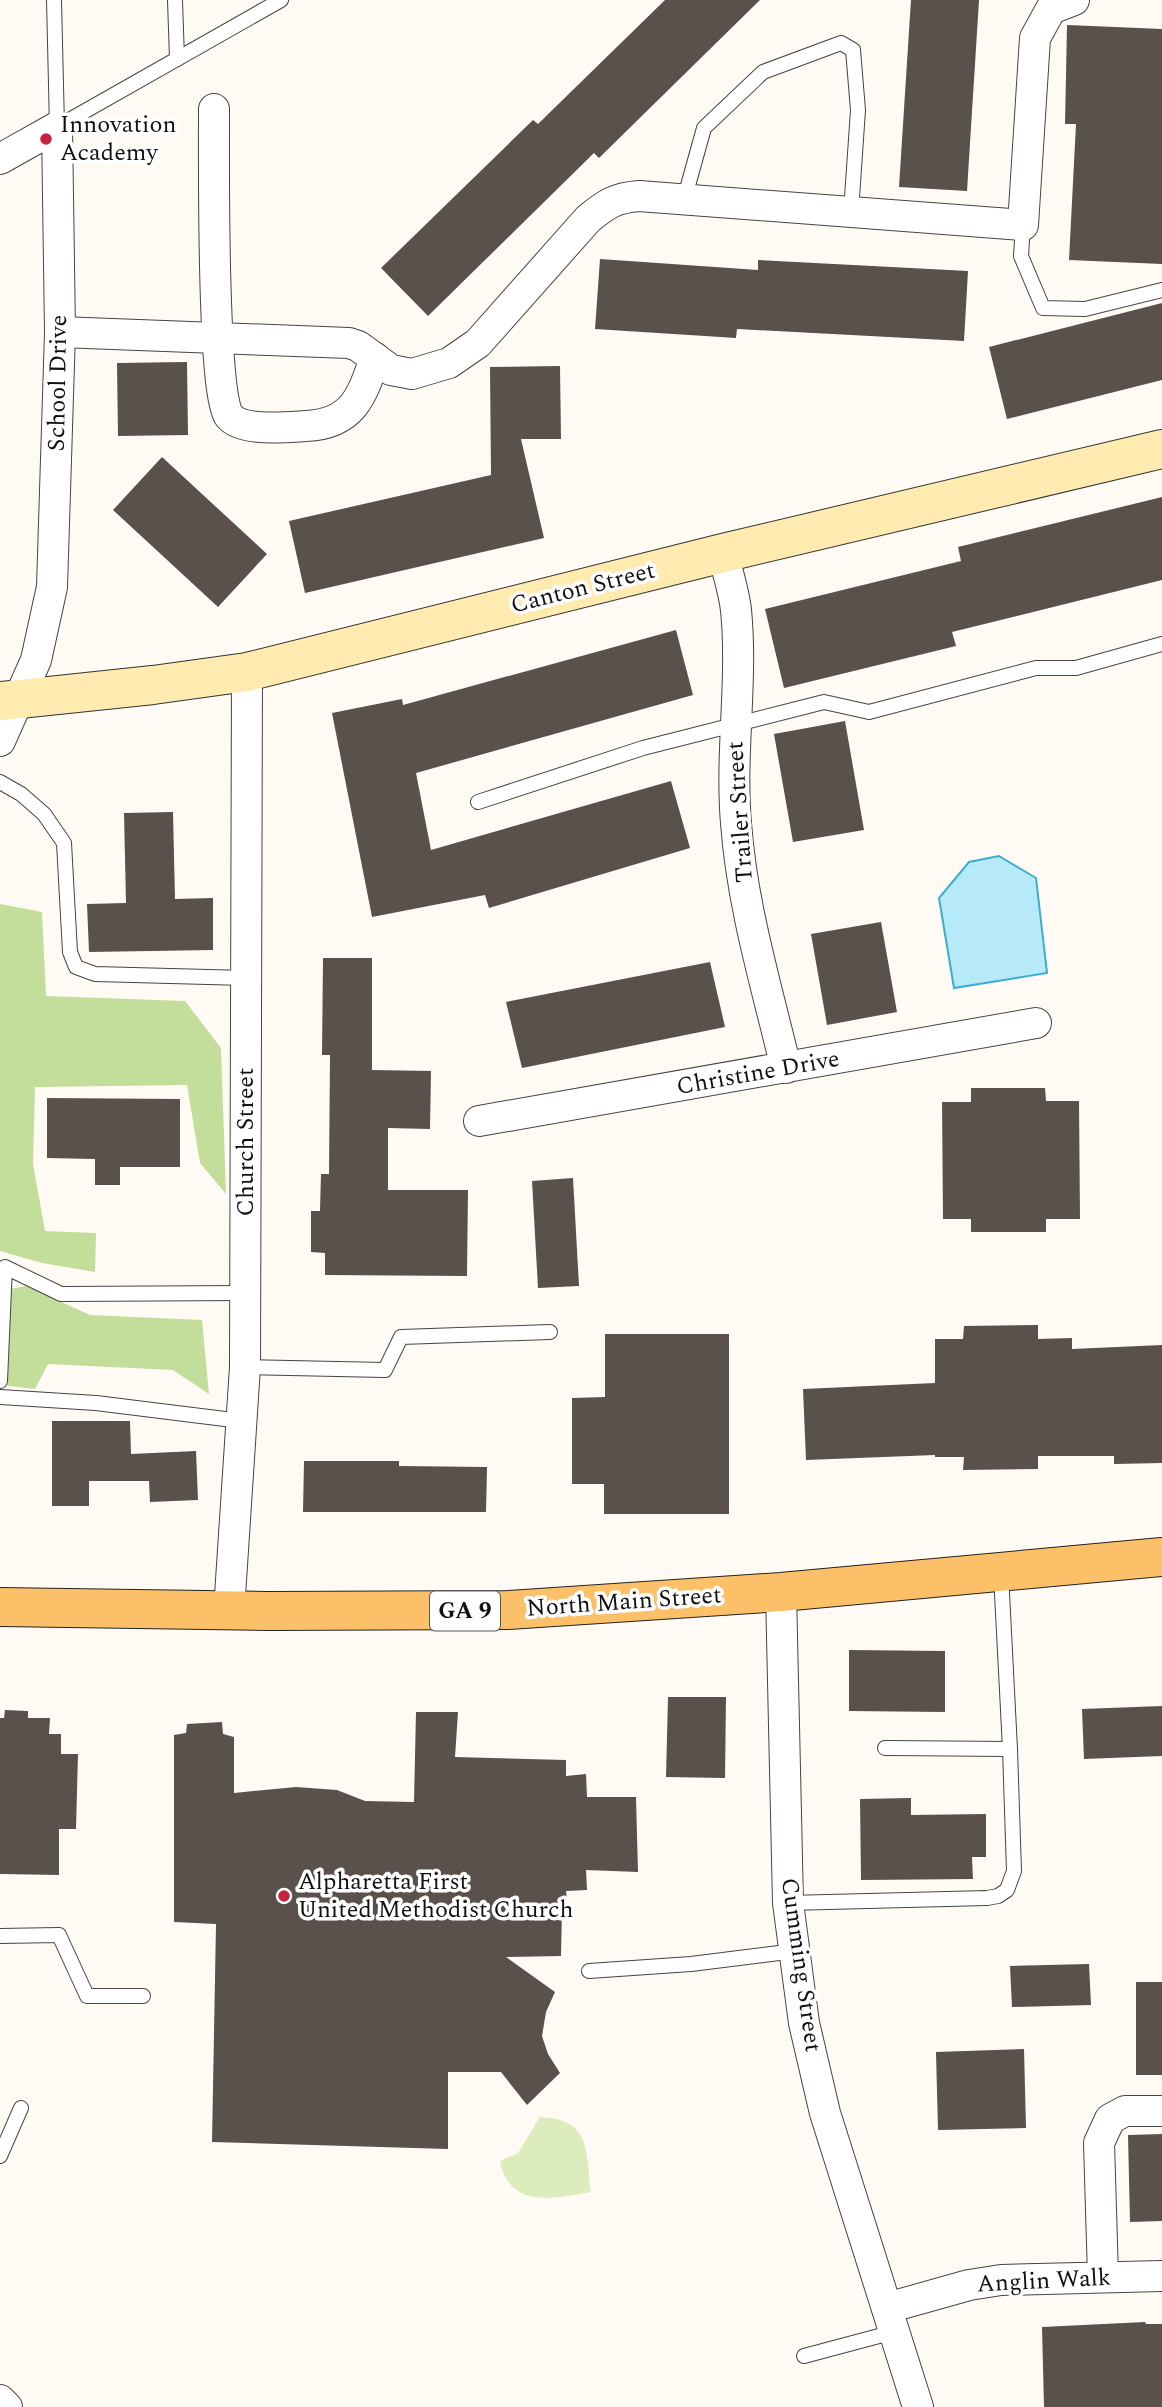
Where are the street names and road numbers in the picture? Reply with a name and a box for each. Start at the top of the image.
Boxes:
street label: School Drive [39,314,77,452]
street label: Canton Street [507,553,659,623]
street label: Trailer Street [717,740,763,884]
street label: Christine Drive [674,1041,842,1105]
street label: Church Street [228,1068,264,1216]
street label: North Main Street [525,1577,723,1627]
road number: GA 9 [430,1592,500,1630]
street label: Cumming Street [771,1876,831,2054]
street label: Anglin Walk [976,2260,1112,2302]

